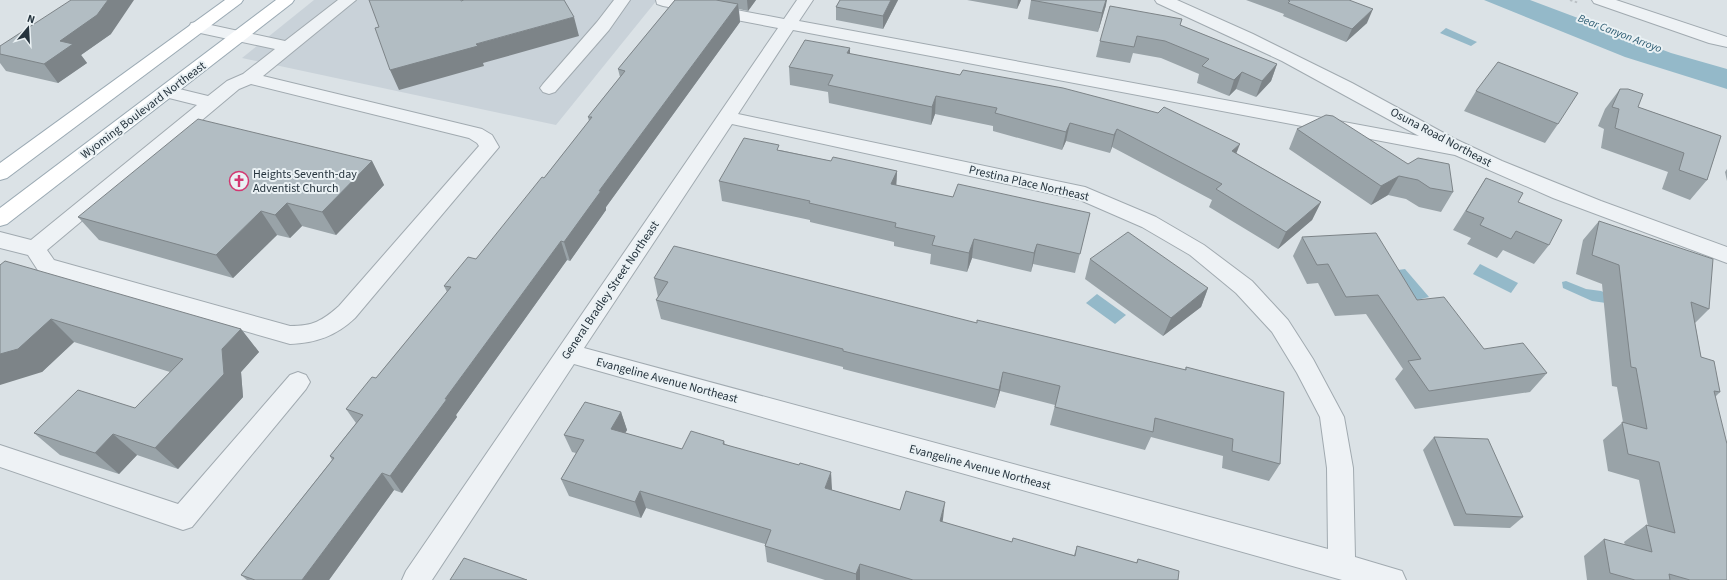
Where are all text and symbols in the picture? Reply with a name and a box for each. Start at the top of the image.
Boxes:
north arrow [8,8,48,48]
text: N [25,11,37,27]
water label: Bear Canyon Arroyo [1576,11,1664,56]
street label: Wyoming Boulevard Northeast [77,58,209,163]
street label: Osuna Road Northeast [1387,104,1494,171]
street label: Prestina Place Northeast [967,161,1091,206]
place label: Heights Seventh-day Adventist Church [253,166,357,197]
church icon: Heights Seventh-day Adventist Church [228,170,250,192]
street label: General Bradley Street Northeast [557,217,663,363]
street label: Evangeline Avenue Northeast [594,353,740,408]
street label: Evangeline Avenue Northeast [907,440,1053,495]

